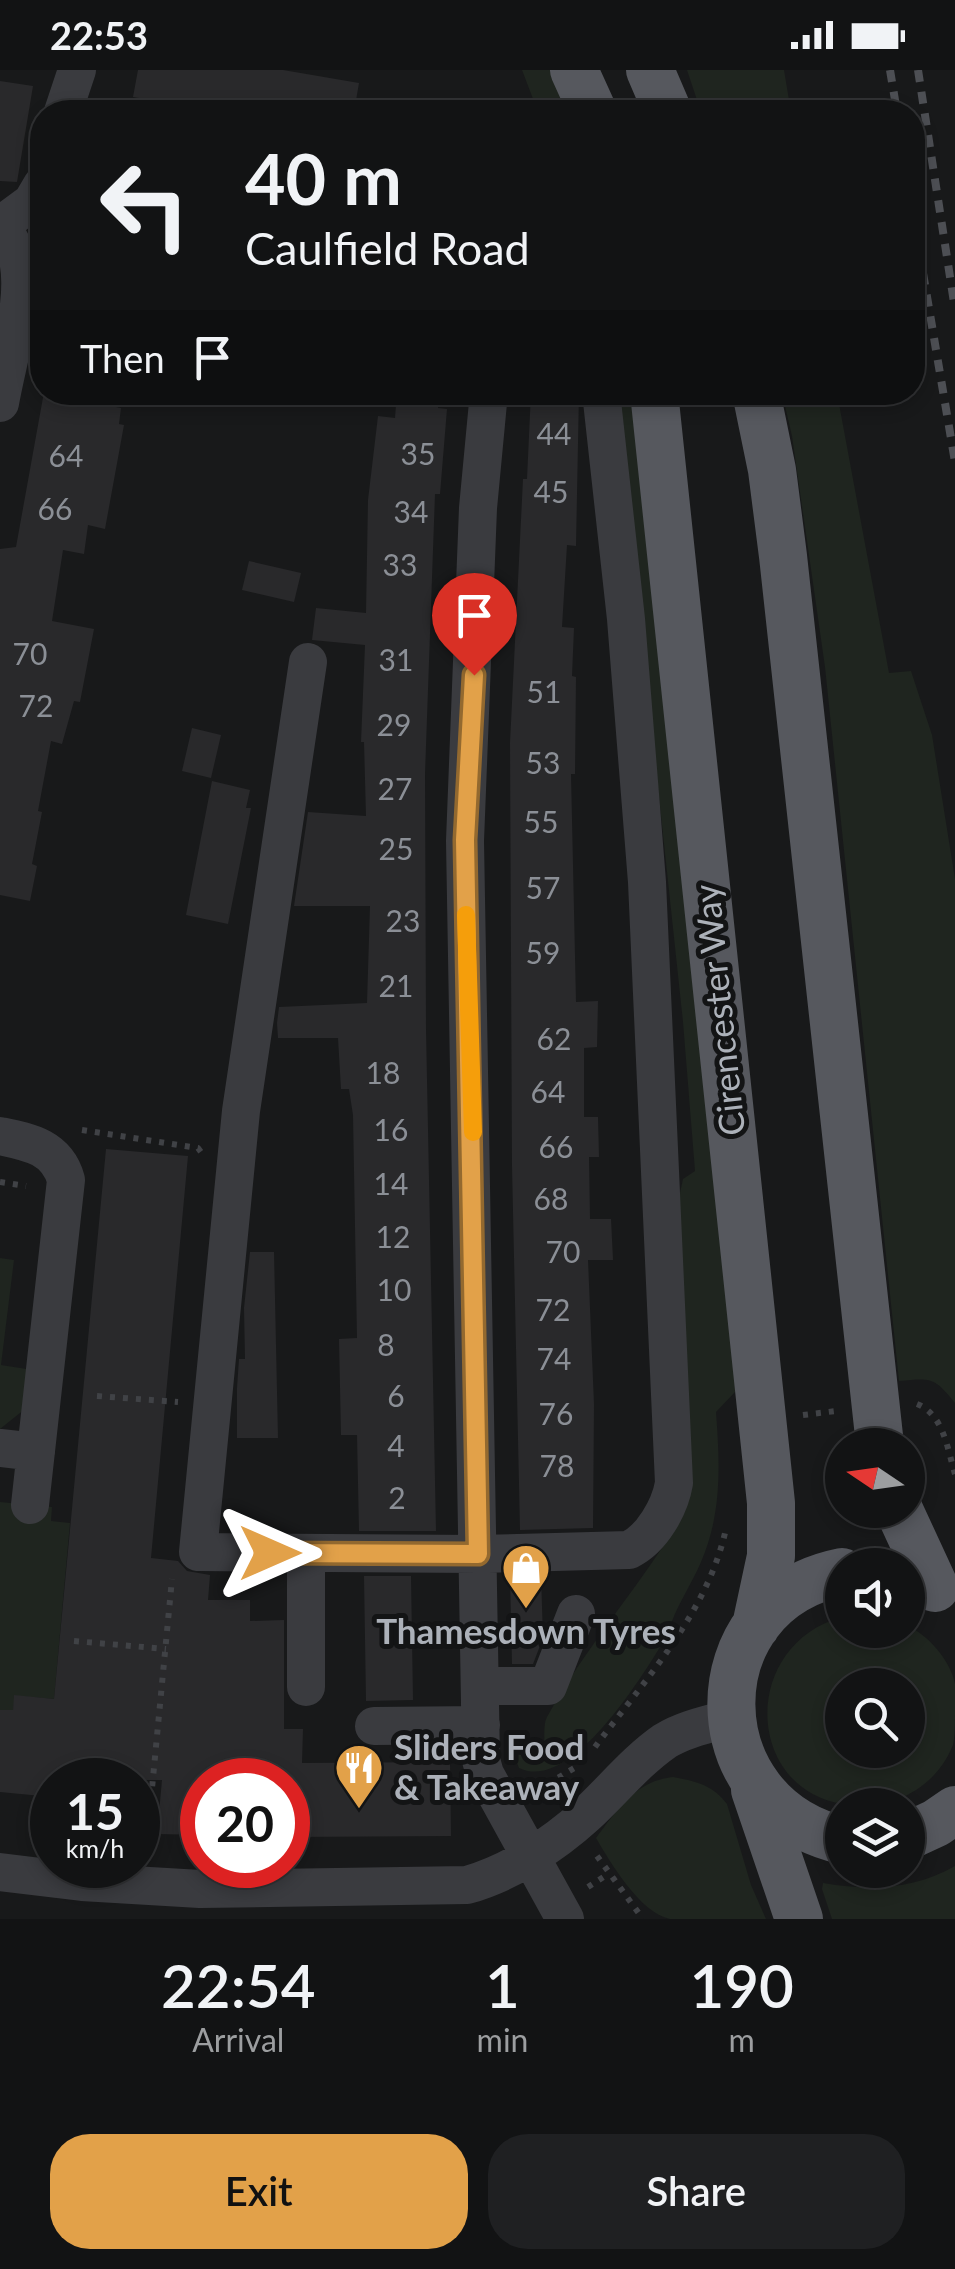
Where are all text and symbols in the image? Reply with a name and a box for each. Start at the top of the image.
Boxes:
text: 22:53 [50,12,148,58]
text: 40 m [245,136,402,220]
icon: left [80,140,210,270]
text: Caulfield Road [245,221,530,275]
icon: arrive [185,330,240,385]
text: Then [80,335,165,381]
house number: 44 [537,415,571,451]
house number: 35 [401,435,435,471]
house number: 64 [49,437,83,473]
house number: 45 [534,473,568,509]
house number: 66 [38,490,72,526]
house number: 34 [394,493,428,529]
house number: 33 [383,546,417,582]
pin [432,573,517,676]
icon: arrive [447,588,502,643]
house number: 70 [13,635,47,671]
house number: 31 [379,641,413,677]
house number: 51 [527,673,561,709]
house number: 72 [19,687,53,723]
house number: 29 [377,706,411,742]
house number: 53 [526,744,560,780]
house number: 27 [378,770,412,806]
house number: 55 [524,803,558,839]
house number: 25 [379,830,413,866]
house number: 57 [526,869,560,905]
street label: Cirencester Way [684,882,752,1138]
house number: 23 [386,902,420,938]
house number: 59 [526,934,560,970]
house number: 21 [379,967,413,1003]
house number: 62 [537,1020,571,1056]
house number: 18 [366,1054,400,1090]
house number: 64 [531,1073,565,1109]
house number: 16 [374,1111,408,1147]
house number: 66 [539,1128,573,1164]
house number: 14 [374,1165,408,1201]
house number: 68 [534,1180,568,1216]
house number: 12 [376,1218,410,1254]
house number: 70 [546,1233,580,1269]
house number: 10 [377,1271,411,1307]
house number: 72 [536,1291,570,1327]
house number: 8 [377,1326,395,1362]
house number: 74 [537,1340,571,1376]
house number: 6 [387,1377,405,1413]
house number: 76 [539,1395,573,1431]
house number: 4 [387,1427,405,1463]
north arrow [825,1428,925,1528]
map controls [825,1428,925,1888]
house number: 78 [540,1447,574,1483]
house number: 2 [388,1479,406,1515]
position arrow [218,1501,322,1605]
shop icon: Thamesdown Tyres [500,1542,552,1610]
button: sound [825,1548,925,1648]
place label: Thamesdown Tyres [376,1609,676,1651]
button: search [825,1668,925,1768]
place label: Sliders Food & Takeaway [394,1725,584,1807]
restaurant icon: Sliders Food & Takeaway [333,1742,385,1810]
speed limit sign: 20 [180,1758,310,1888]
text: 15 [66,1781,124,1841]
button: layers [825,1788,925,1888]
text: km/h [66,1833,124,1863]
text: 22:54 [161,1949,316,2021]
text: 1 [485,1949,520,2021]
text: 190 [690,1949,794,2021]
text: Arrival [192,2020,284,2059]
text: min [477,2020,528,2059]
text: m [729,2020,755,2059]
button: Exit [50,2134,468,2249]
button: Share [488,2134,905,2249]

